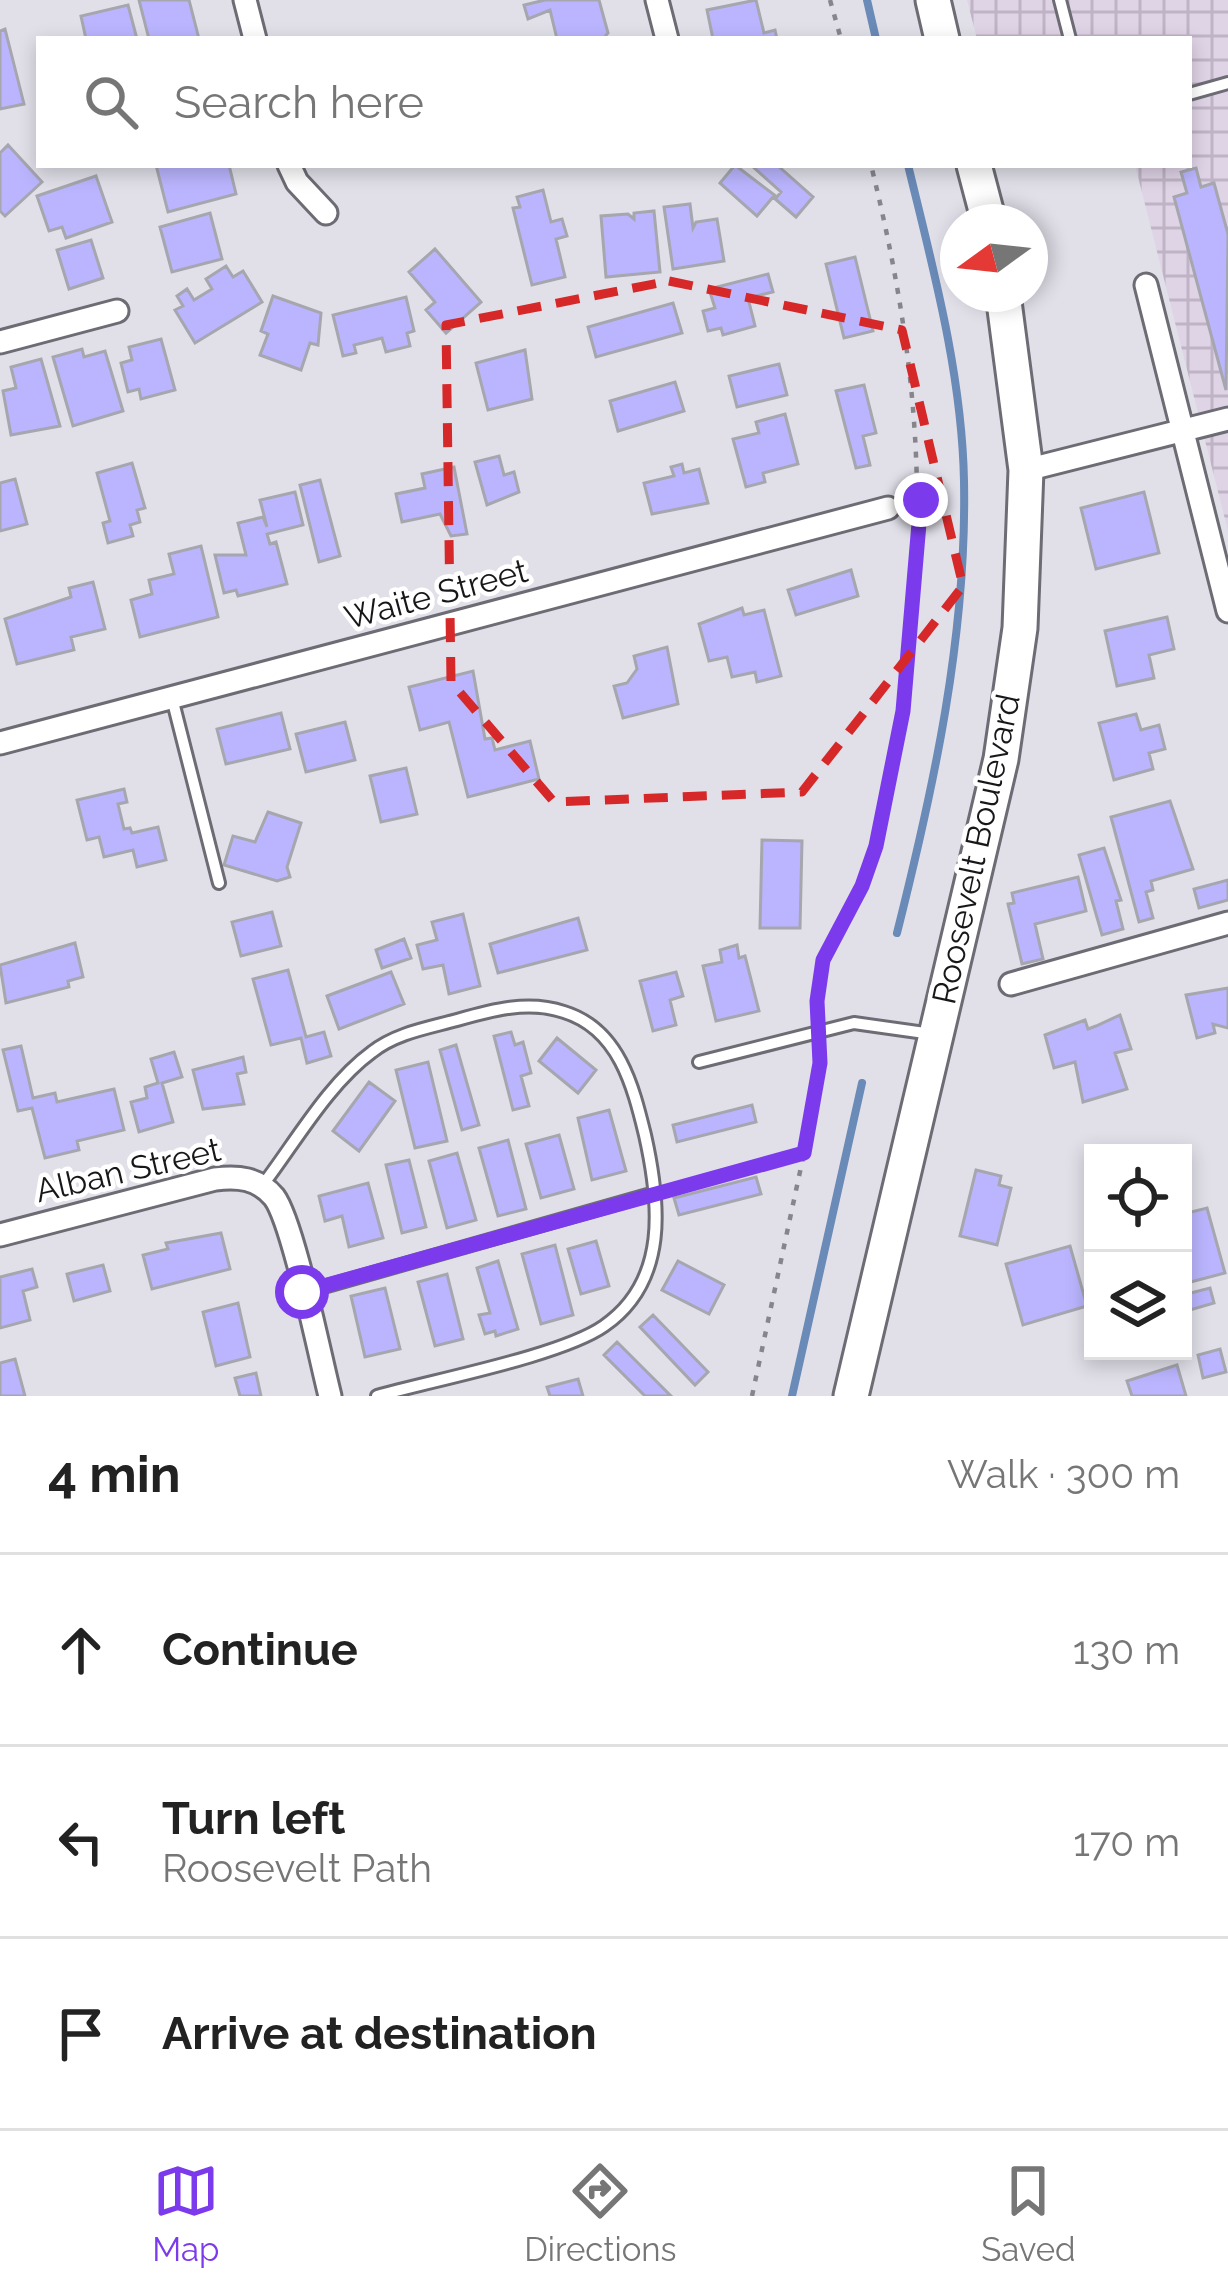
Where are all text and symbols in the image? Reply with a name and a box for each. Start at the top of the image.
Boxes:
search box [36,36,1192,168]
icon: search [78,69,144,135]
text: Search here [174,76,424,129]
north arrow [940,204,1048,312]
route end [894,473,948,527]
street label: Waite Street [340,551,532,637]
street label: Roosevelt Boulevard [924,690,1028,1008]
street label: Alban Street [32,1130,224,1210]
map controls [1084,1144,1192,1360]
button: locate [1084,1144,1192,1252]
button: layers [1084,1252,1192,1360]
route start [275,1265,329,1319]
text: 4 min [48,1444,181,1504]
text: Walk · 300 m [947,1451,1180,1497]
icon: ahead [48,1617,114,1683]
text: Continue [162,1623,358,1676]
text: 130 m [1073,1627,1180,1673]
text: Turn left [162,1792,345,1845]
icon: left [48,1809,114,1875]
text: 170 m [1073,1819,1180,1865]
text: Roosevelt Path [162,1845,432,1891]
icon: arrive [48,2001,114,2067]
text: Arrive at destination [162,2007,597,2060]
tab: Map [152,2158,219,2269]
tab: Directions [524,2158,677,2269]
tab: Saved [981,2158,1076,2269]

